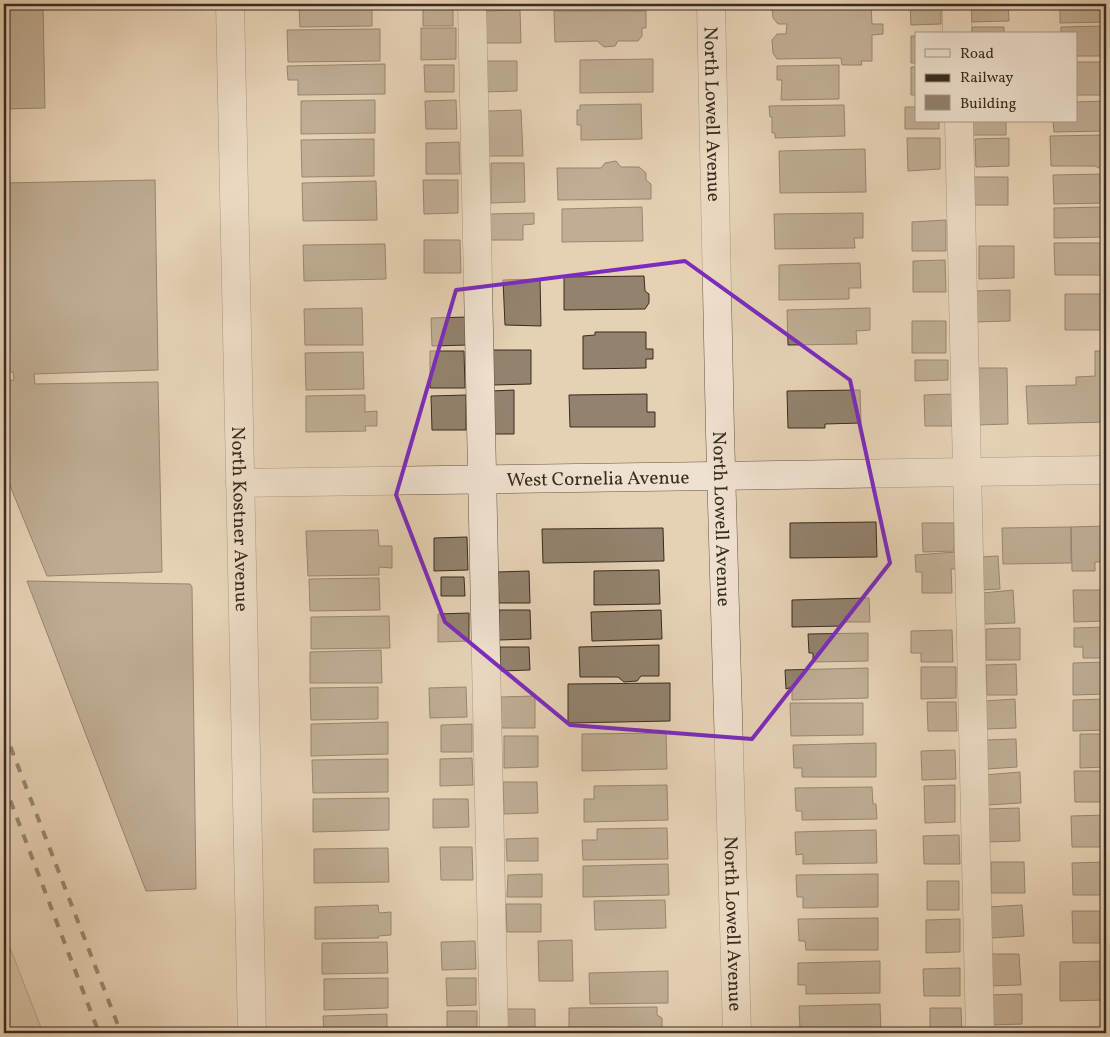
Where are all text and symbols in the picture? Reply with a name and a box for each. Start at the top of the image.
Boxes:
street label: North Lowell Avenue [696,26,726,202]
legend [915,32,1078,122]
text: Road [960,44,994,65]
text: Railway [960,68,1013,89]
text: Building [960,94,1017,115]
street label: North Kostner Avenue [224,426,254,612]
street label: North Lowell Avenue [705,431,736,607]
street label: West Cornelia Avenue [506,465,690,494]
street label: North Lowell Avenue [716,836,747,1012]

